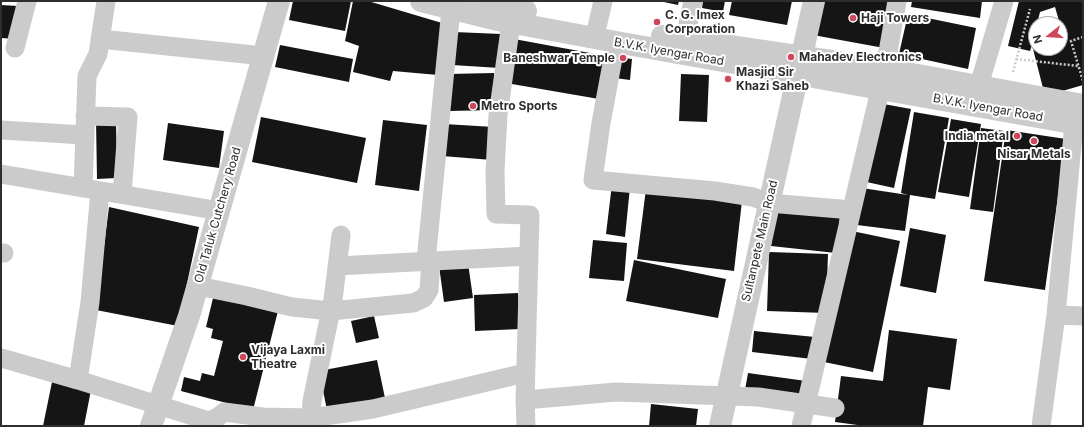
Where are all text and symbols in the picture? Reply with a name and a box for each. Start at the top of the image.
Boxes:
place label: C. G. Imex Corporation [665,8,735,36]
place label: Haji Towers [861,11,929,25]
marker: Haji Towers [848,13,858,23]
north arrow [1028,16,1068,56]
marker: C. G. Imex Corporation [652,17,662,27]
text: N [1030,33,1045,45]
street label: B.V.K. Iyengar Road [613,35,725,69]
place label: Mahadev Electronics [799,50,922,64]
place label: Baneshwar Temple [503,51,615,65]
marker: Mahadev Electronics [786,52,796,62]
marker: Baneshwar Temple [618,53,628,63]
place label: Masjid Sir Khazi Saheb [736,65,809,93]
marker: Masjid Sir Khazi Saheb [723,74,733,84]
street label: B.V.K. Iyengar Road [932,91,1044,125]
place label: Metro Sports [481,99,557,113]
marker: Metro Sports [468,101,478,111]
place label: India metal [945,129,1009,143]
marker: India metal [1012,131,1022,141]
marker: Nisar Metals [1029,136,1039,146]
street label: Old Taluk Cutchery Road [192,145,244,285]
place label: Nisar Metals [997,147,1071,161]
street label: Sultanpete Main Road [739,179,781,303]
place label: Vijaya Laxmi Theatre [251,343,325,371]
marker: Vijaya Laxmi Theatre [238,352,248,362]

